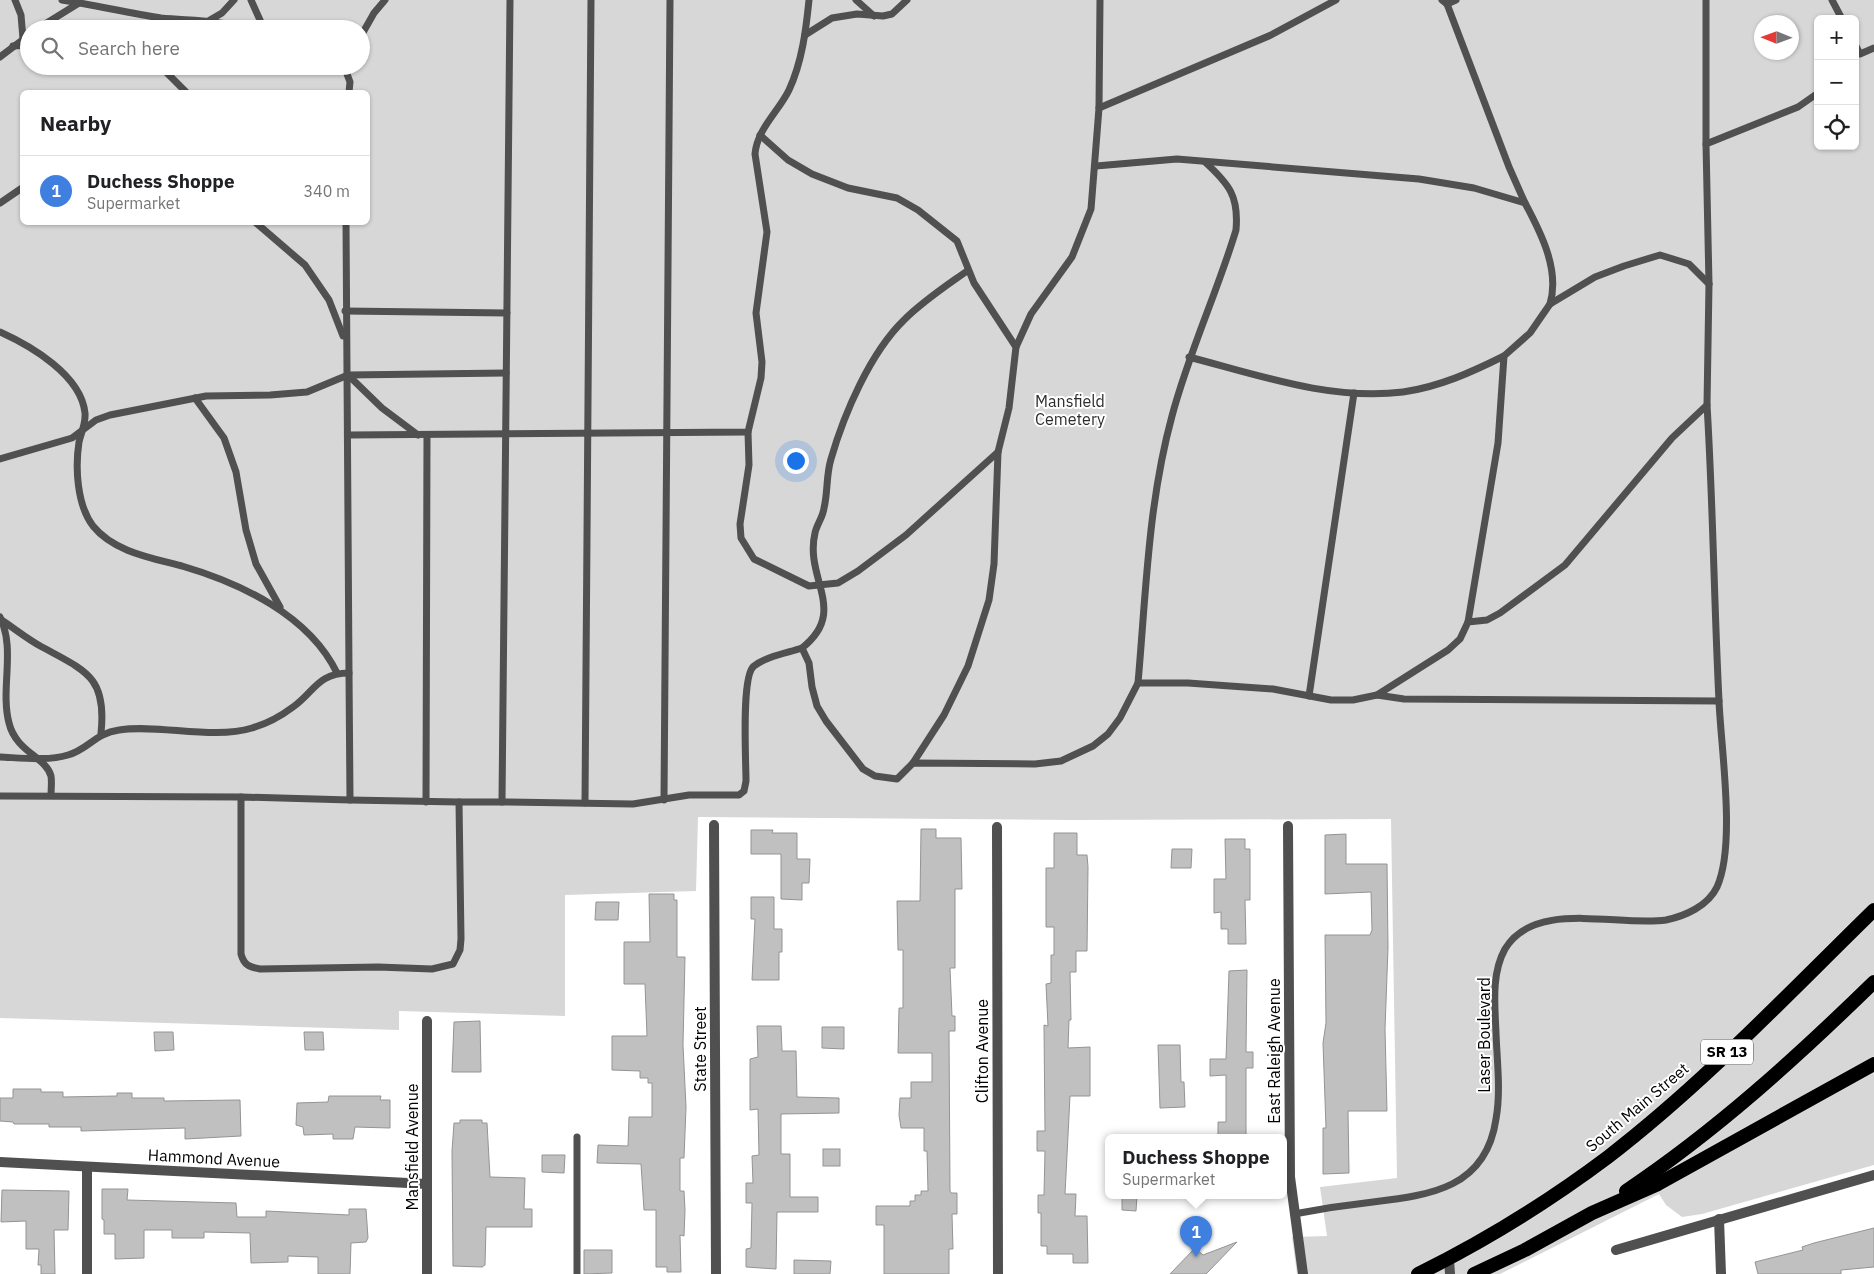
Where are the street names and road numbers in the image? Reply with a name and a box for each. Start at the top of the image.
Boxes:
street label: Laser Boulevard [1474,977,1494,1093]
street label: East Raleigh Avenue [1264,978,1284,1124]
street label: Clifton Avenue [972,999,992,1103]
street label: State Street [690,1006,710,1092]
road number: SR 13 [1701,1040,1753,1064]
street label: South Main Street [1581,1058,1693,1156]
street label: Mansfield Avenue [402,1083,422,1211]
street label: Hammond Avenue [147,1145,281,1171]

